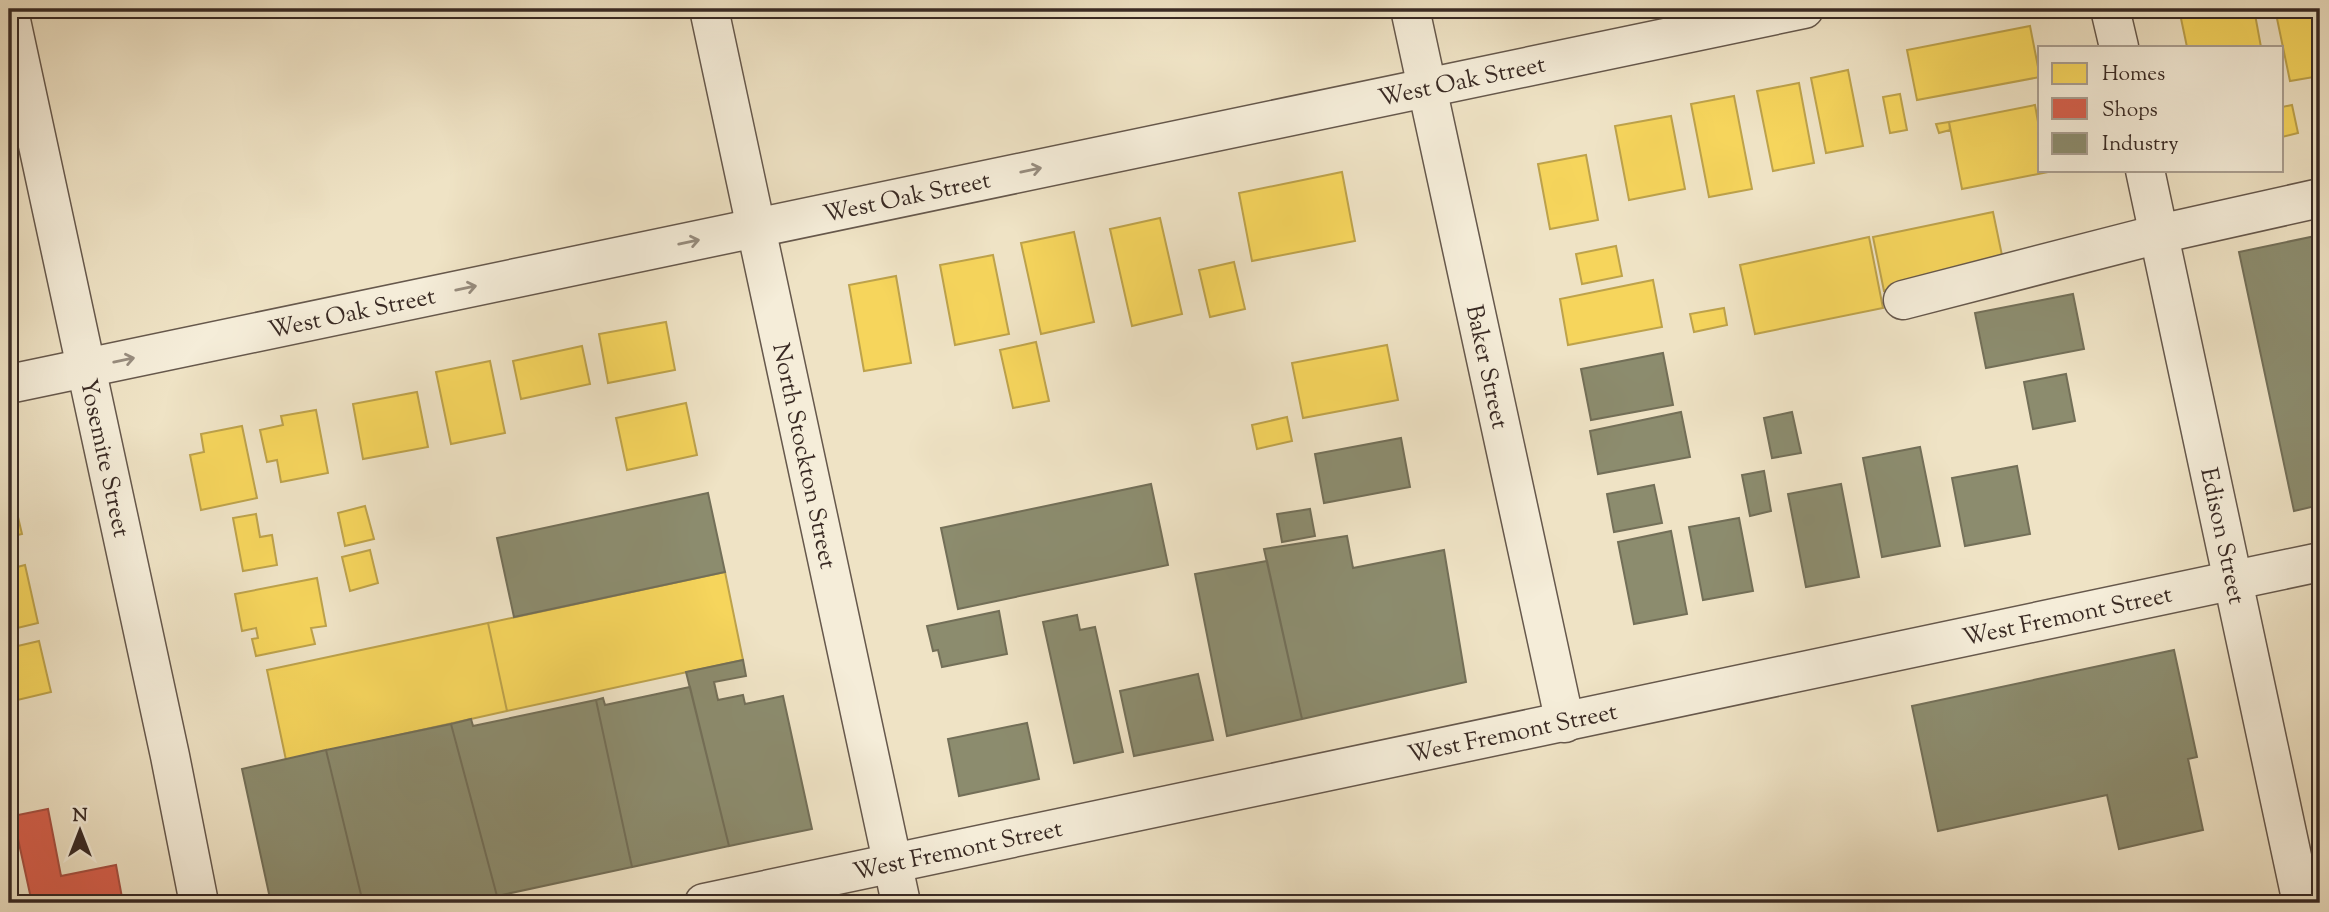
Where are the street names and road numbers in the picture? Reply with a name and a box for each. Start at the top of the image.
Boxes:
street label: West Oak Street [1375,48,1549,117]
street label: West Oak Street [820,164,994,232]
street label: West Oak Street [265,280,439,348]
street label: Baker Street [1456,302,1516,432]
street label: North Stockton Street [762,340,844,572]
street label: Yosemite Street [70,376,137,541]
street label: Edison Street [2190,465,2253,608]
street label: West Fremont Street [1959,579,2175,656]
street label: West Fremont Street [1405,696,1621,773]
street label: West Fremont Street [850,813,1066,890]

